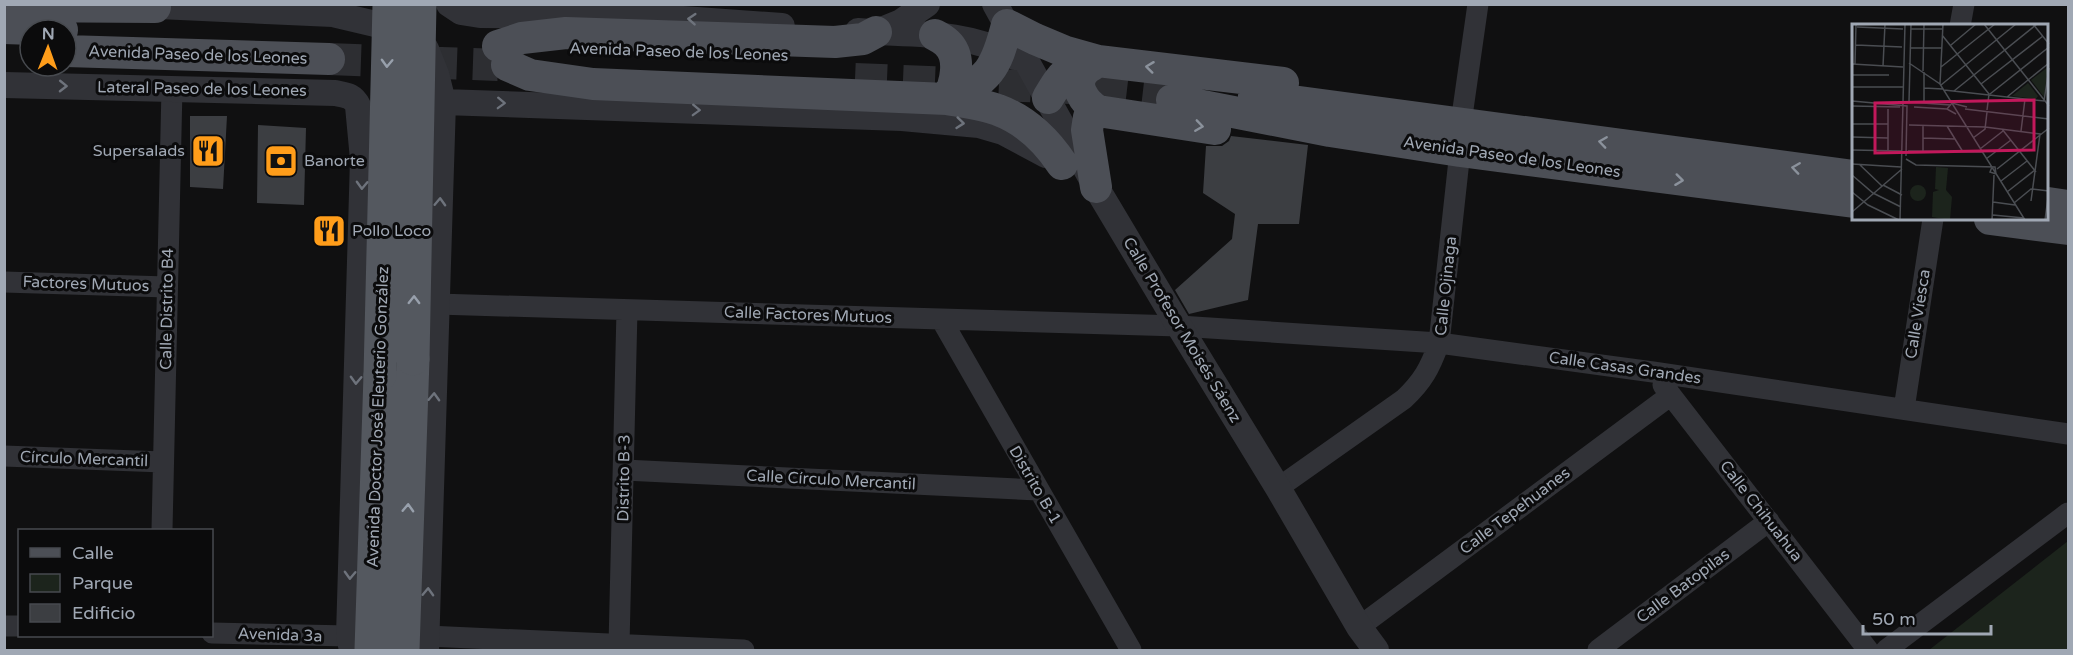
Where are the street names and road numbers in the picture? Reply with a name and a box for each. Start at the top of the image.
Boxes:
street label: Avenida Paseo de los Leones [569,38,789,66]
street label: Avenida Paseo de los Leones [88,41,308,69]
street label: Lateral Paseo de los Leones [97,77,307,101]
street label: Avenida Paseo de los Leones [1402,132,1622,182]
street label: Calle Profesor Moisés Sáenz [1119,234,1245,426]
street label: Calle Ojinaga [1431,235,1461,337]
street label: Calle Distrito B4 [156,248,178,370]
street label: Avenida Doctor José Eleuterio González [363,266,393,568]
street label: Calle Viesca [1901,268,1935,360]
street label: Factores Mutuos [22,272,150,296]
street label: Calle Factores Mutuos [724,302,892,328]
street label: Calle Casas Grandes [1547,347,1703,389]
street label: Distrito B-3 [613,434,635,522]
street label: Distrito B-1 [1005,442,1065,528]
street label: Círculo Mercantil [19,447,149,471]
street label: Calle Chihuahua [1715,456,1807,566]
street label: Calle Tepehuanes [1456,463,1574,559]
street label: Calle Círculo Mercantil [746,466,916,494]
street label: Calle Batopilas [1632,544,1734,628]
street label: Avenida 3a [237,624,323,646]

